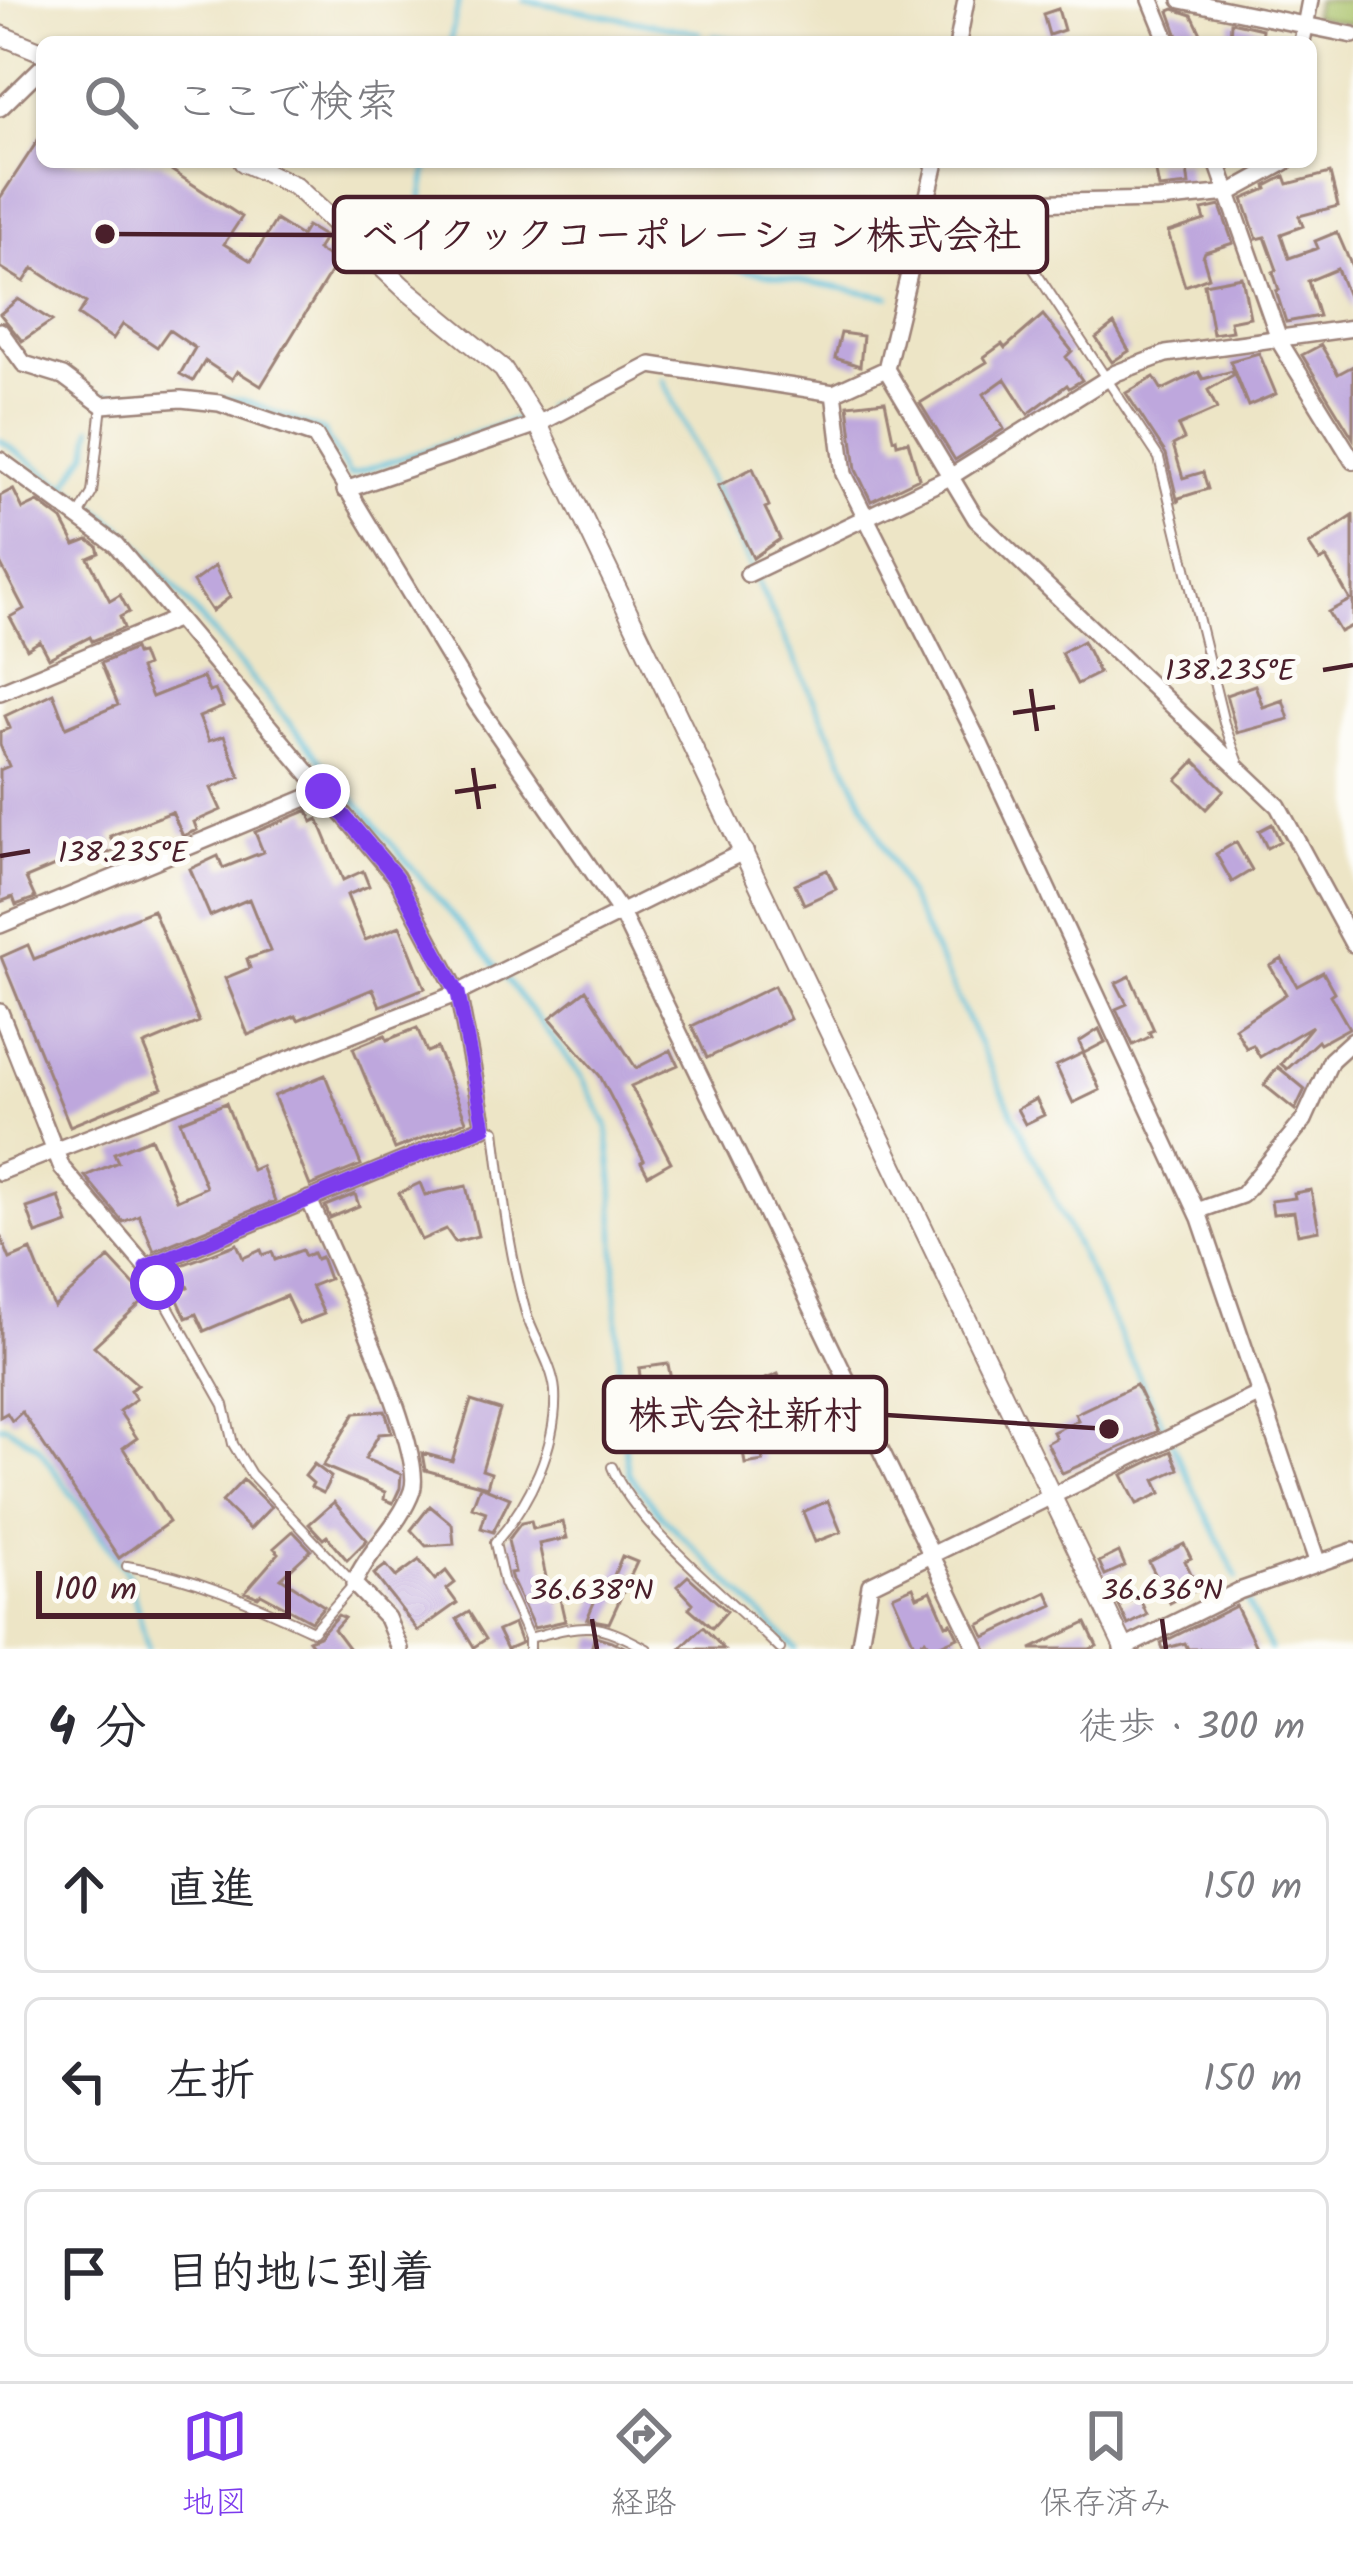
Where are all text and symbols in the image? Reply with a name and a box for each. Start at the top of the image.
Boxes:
search box [36,36,1317,168]
text: ここで検索 [174,68,399,140]
icon: search [78,69,144,135]
callout: ベイクックコーポレーション株式会社 [334,197,1047,272]
text: ベイクックコーポレーション株式会社 [360,207,1022,269]
text: 138.235°E [1165,648,1296,696]
route end [296,764,350,818]
text: 138.235°E [58,830,189,878]
route start [130,1256,184,1310]
callout: 株式会社新村 [604,1377,886,1452]
text: 株式会社新村 [628,1387,862,1449]
scale bar [36,1565,291,1618]
text: 100 m [54,1565,137,1618]
text: 36.638°N [530,1568,654,1616]
text: 36.636°N [1101,1568,1223,1616]
text: 4 分 [48,1689,146,1770]
text: 徒歩 · 300 m [1079,1698,1305,1760]
text: 直進 [165,1855,255,1927]
icon: ahead [51,1856,117,1922]
text: 150 m [1203,1858,1302,1920]
text: 左折 [165,2047,255,2119]
icon: left [51,2048,117,2114]
text: 150 m [1203,2050,1302,2112]
text: 目的地に到着 [165,2239,435,2311]
icon: arrive [51,2240,117,2306]
tab: 地図 [182,2403,248,2531]
tab: 経路 [611,2403,677,2531]
tab: 保存済み [1040,2403,1172,2531]

